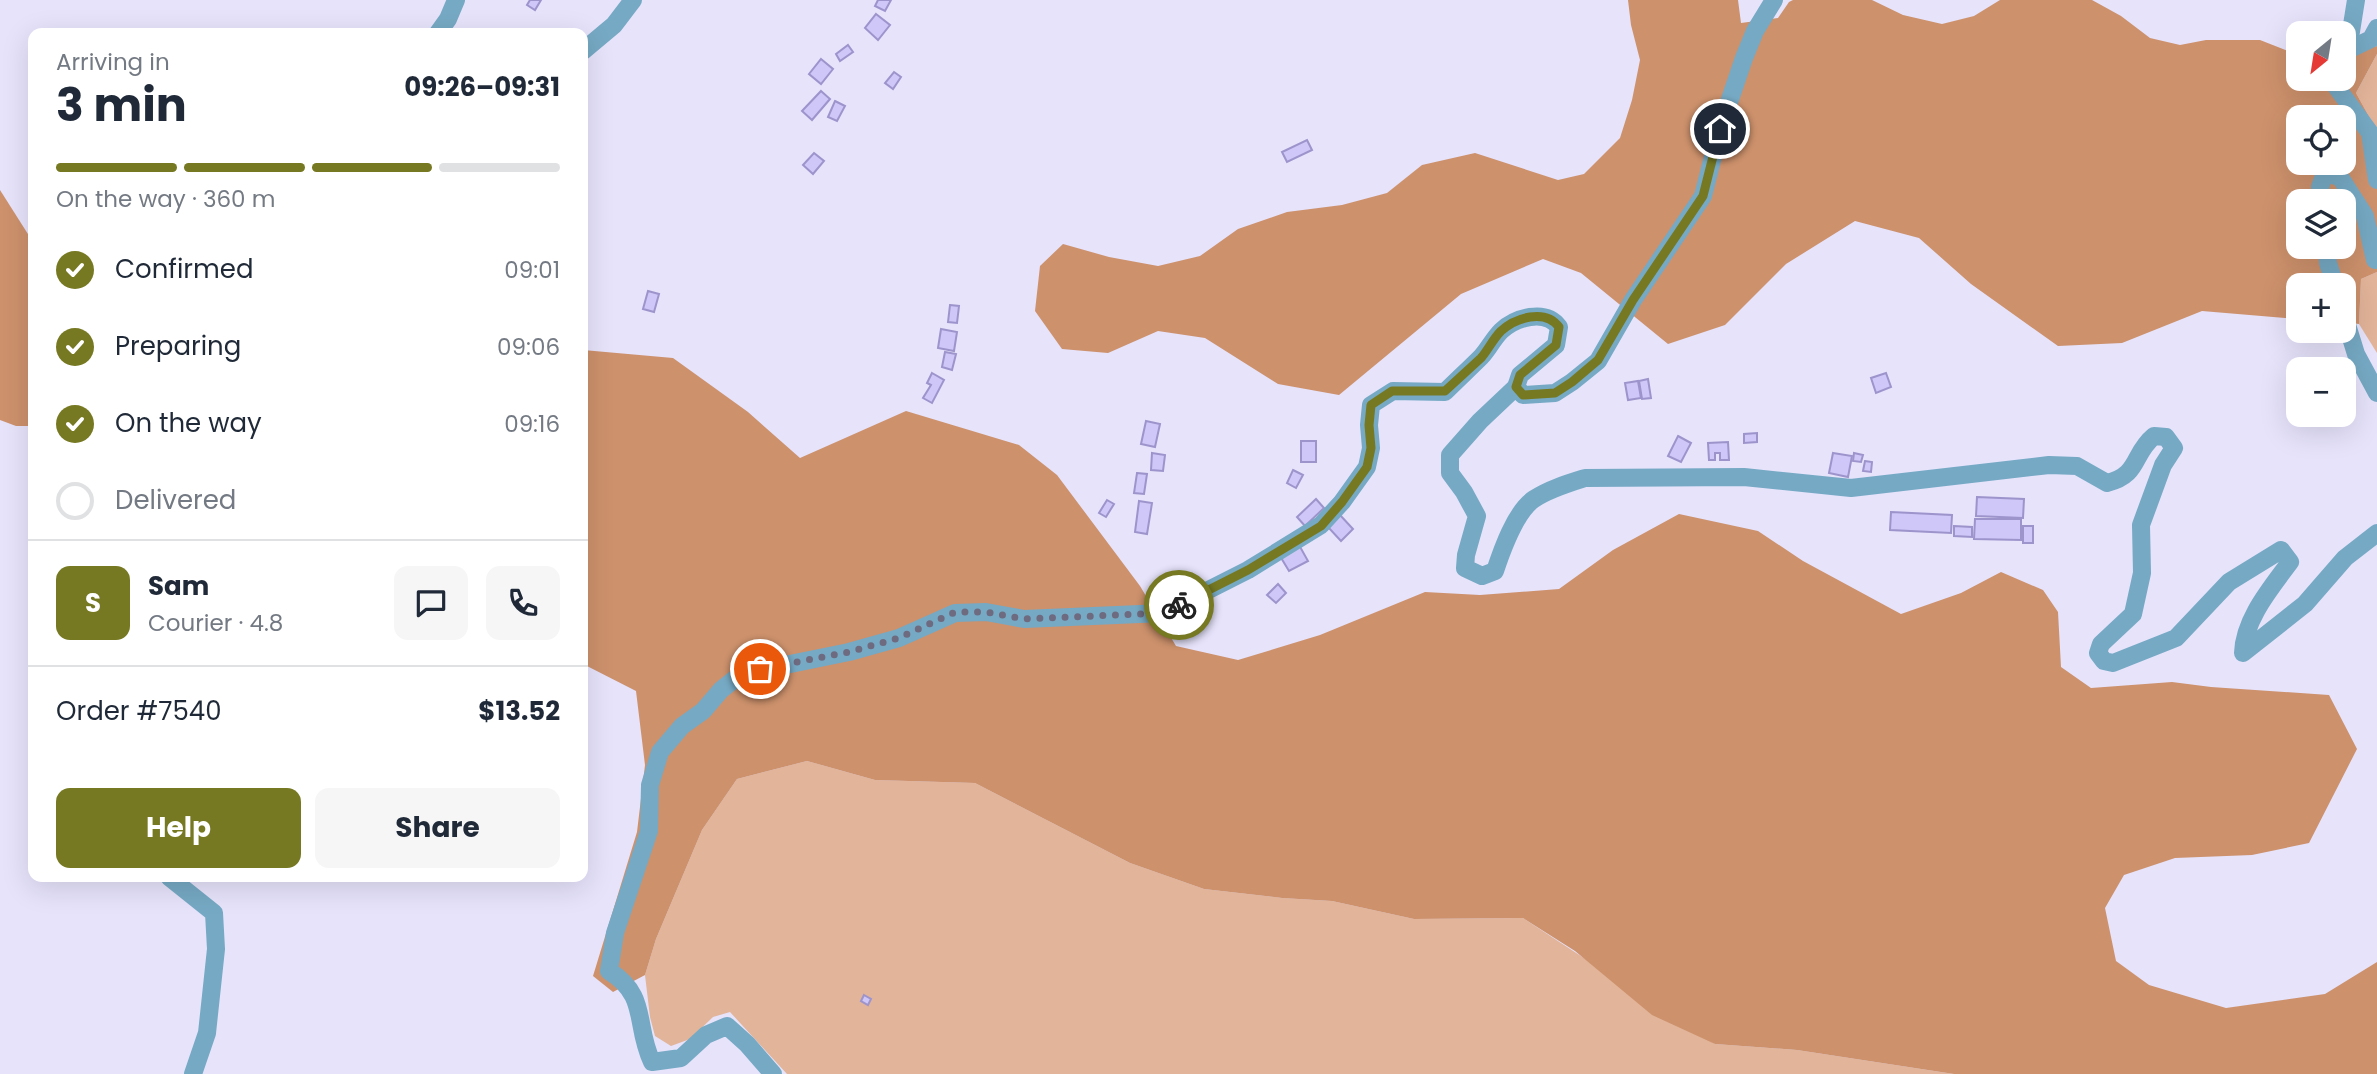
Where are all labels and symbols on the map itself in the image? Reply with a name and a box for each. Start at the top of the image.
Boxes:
north arrow [2286,21,2356,91]
pin [1690,99,1750,159]
courier [1144,570,1214,640]
pin [730,639,790,699]

